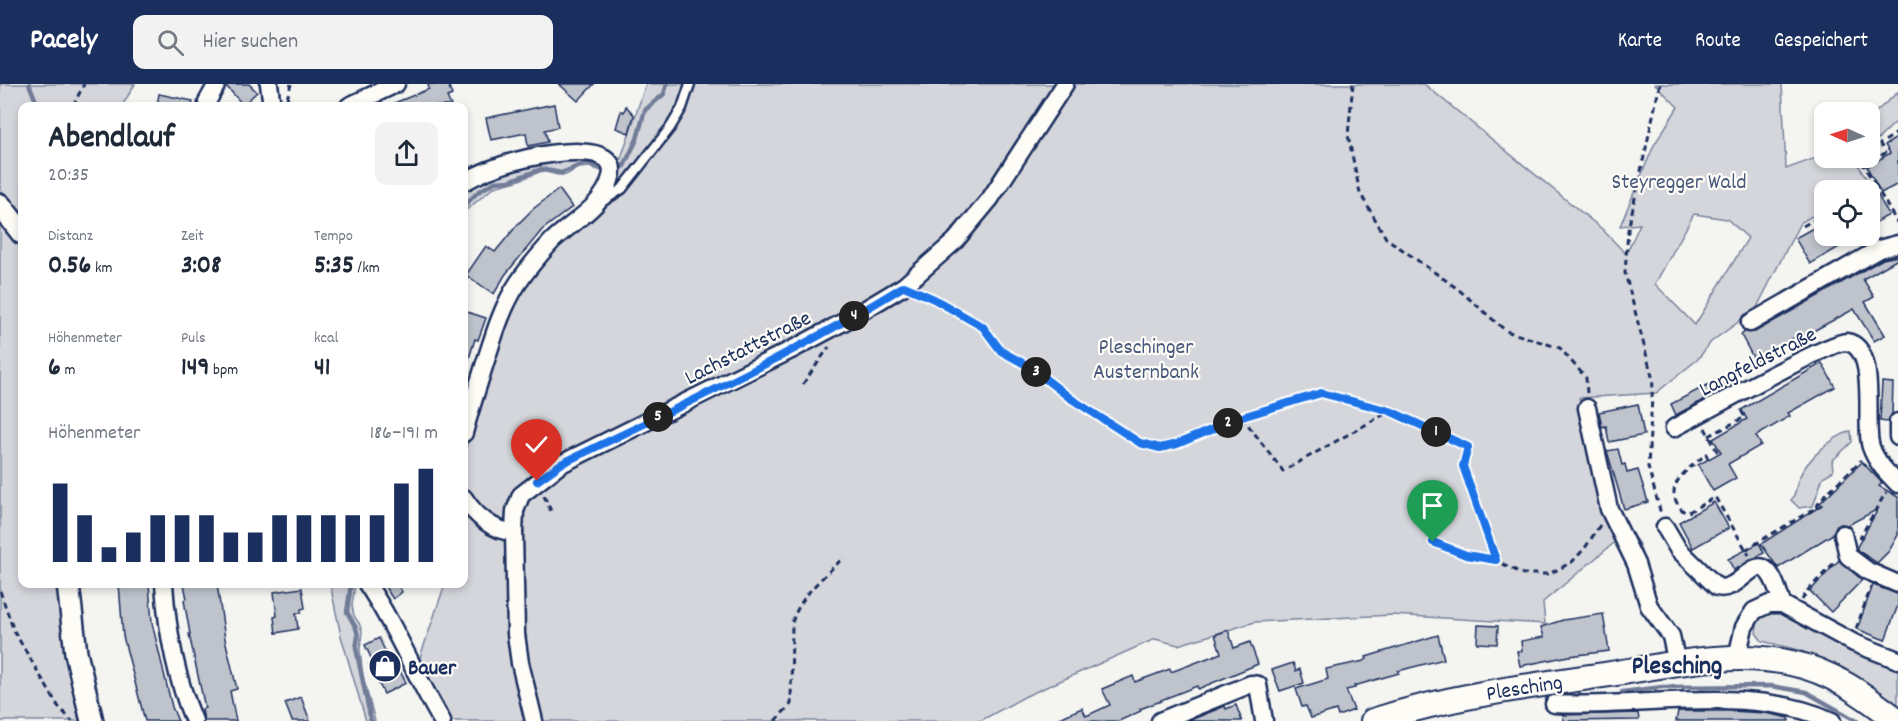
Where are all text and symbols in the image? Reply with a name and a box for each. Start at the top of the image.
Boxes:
search box [133,15,553,69]
text: Pacely [30,22,97,62]
icon: search [154,26,187,59]
text: Hier suchen [202,27,298,58]
text: Karte [1618,27,1662,57]
text: Route [1695,27,1741,57]
text: Gespeichert [1774,27,1868,57]
north arrow [1814,102,1880,168]
map controls [1814,102,1880,246]
text: Abendlauf [48,116,175,163]
button: share [375,122,438,185]
text: 20:35 [48,162,89,190]
park label: Steyregger Wald [1612,168,1746,199]
button: locate [1814,180,1880,246]
text: Distanz [48,225,93,248]
text: Zeit [181,225,204,248]
text: Tempo [314,225,353,248]
text: 0.56 [48,248,91,285]
text: 3:08 [181,248,221,285]
text: 5:35 [314,248,354,285]
text: km [91,257,112,280]
text: /km [354,257,380,280]
pin: 4 [839,301,869,331]
street label: Lachstattstraße [680,304,817,394]
text: 4 [851,304,857,327]
street label: Langfeldstraße [1694,320,1823,406]
text: Höhenmeter [48,327,122,350]
text: Puls [181,327,206,350]
text: kcal [314,327,338,350]
park label: Pleschinger Austernbank [1093,333,1199,389]
text: 6 [48,350,61,387]
text: 149 [181,350,209,387]
text: 41 [314,350,330,387]
pin: 3 [1021,357,1051,387]
text: m [61,359,75,382]
text: bpm [209,359,238,382]
text: 3 [1032,360,1040,383]
pin: 5 [643,402,673,432]
text: 5 [654,405,662,428]
pin: 2 [1213,408,1243,438]
text: 2 [1225,411,1232,434]
pin: 1 [1421,417,1451,447]
pin [511,419,562,481]
text: Höhenmeter [48,420,140,448]
text: 186–191 m [370,420,438,448]
text: 1 [1434,420,1438,443]
icon: check [520,428,553,461]
pin [1407,480,1458,542]
icon: arrive [1416,489,1449,522]
shop icon: Bauer [367,648,403,684]
district label: Plesching [1632,649,1722,686]
place label: Bauer [408,654,457,685]
street label: Plesching [1484,668,1565,711]

